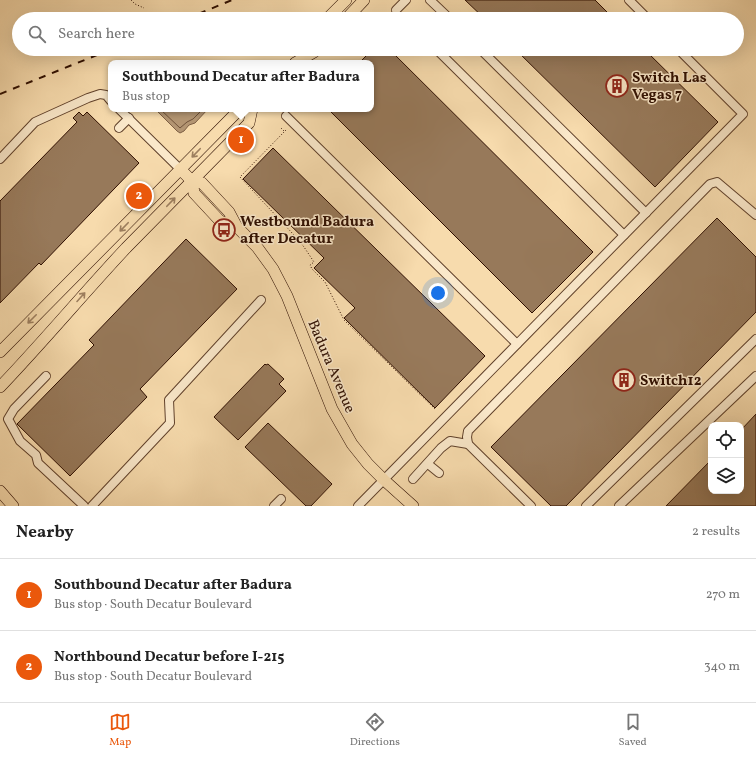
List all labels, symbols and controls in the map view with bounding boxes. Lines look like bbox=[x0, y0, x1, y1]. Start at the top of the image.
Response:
search box bbox=[12, 12, 744, 56]
icon: search bbox=[26, 23, 48, 45]
text: Search here bbox=[58, 24, 135, 45]
popup bbox=[108, 60, 374, 112]
text: Southbound Decatur after Badura bbox=[122, 67, 360, 88]
place label: Switch Las Vegas 7 bbox=[632, 68, 707, 106]
building icon: Switch Las Vegas 7 bbox=[604, 73, 630, 99]
text: Bus stop bbox=[122, 88, 170, 106]
pin: 1 bbox=[228, 125, 254, 155]
one-way arrow bbox=[191, 148, 200, 158]
pin: 2 bbox=[126, 181, 152, 211]
one-way arrow bbox=[166, 197, 176, 207]
place label: Westbound Badura after Decatur bbox=[240, 212, 374, 250]
bus stop icon: Westbound Badura after Decatur bbox=[211, 217, 237, 243]
one-way arrow bbox=[119, 222, 129, 232]
your location bbox=[428, 283, 448, 303]
one-way arrow bbox=[76, 292, 86, 302]
one-way arrow bbox=[27, 314, 37, 324]
street label: Badura Avenue bbox=[302, 317, 360, 417]
building icon: Switch12 bbox=[611, 367, 637, 393]
place label: Switch12 bbox=[640, 371, 702, 392]
map controls bbox=[708, 422, 744, 494]
button: locate bbox=[708, 422, 744, 458]
button: layers bbox=[708, 458, 744, 494]
text: Nearby bbox=[16, 521, 74, 544]
text: 2 results bbox=[692, 523, 740, 541]
text: Southbound Decatur after Badura bbox=[54, 575, 292, 596]
text: 1 bbox=[26, 586, 32, 604]
text: 270 m bbox=[706, 586, 740, 604]
text: Bus stop · South Decatur Boulevard bbox=[54, 596, 252, 614]
text: Northbound Decatur before I-215 bbox=[54, 647, 285, 668]
text: 2 bbox=[26, 658, 32, 676]
text: 340 m bbox=[704, 658, 740, 676]
text: Bus stop · South Decatur Boulevard bbox=[54, 668, 252, 686]
tab: Map bbox=[109, 711, 131, 750]
tab: Directions bbox=[350, 711, 400, 750]
tab: Saved bbox=[618, 711, 647, 750]

